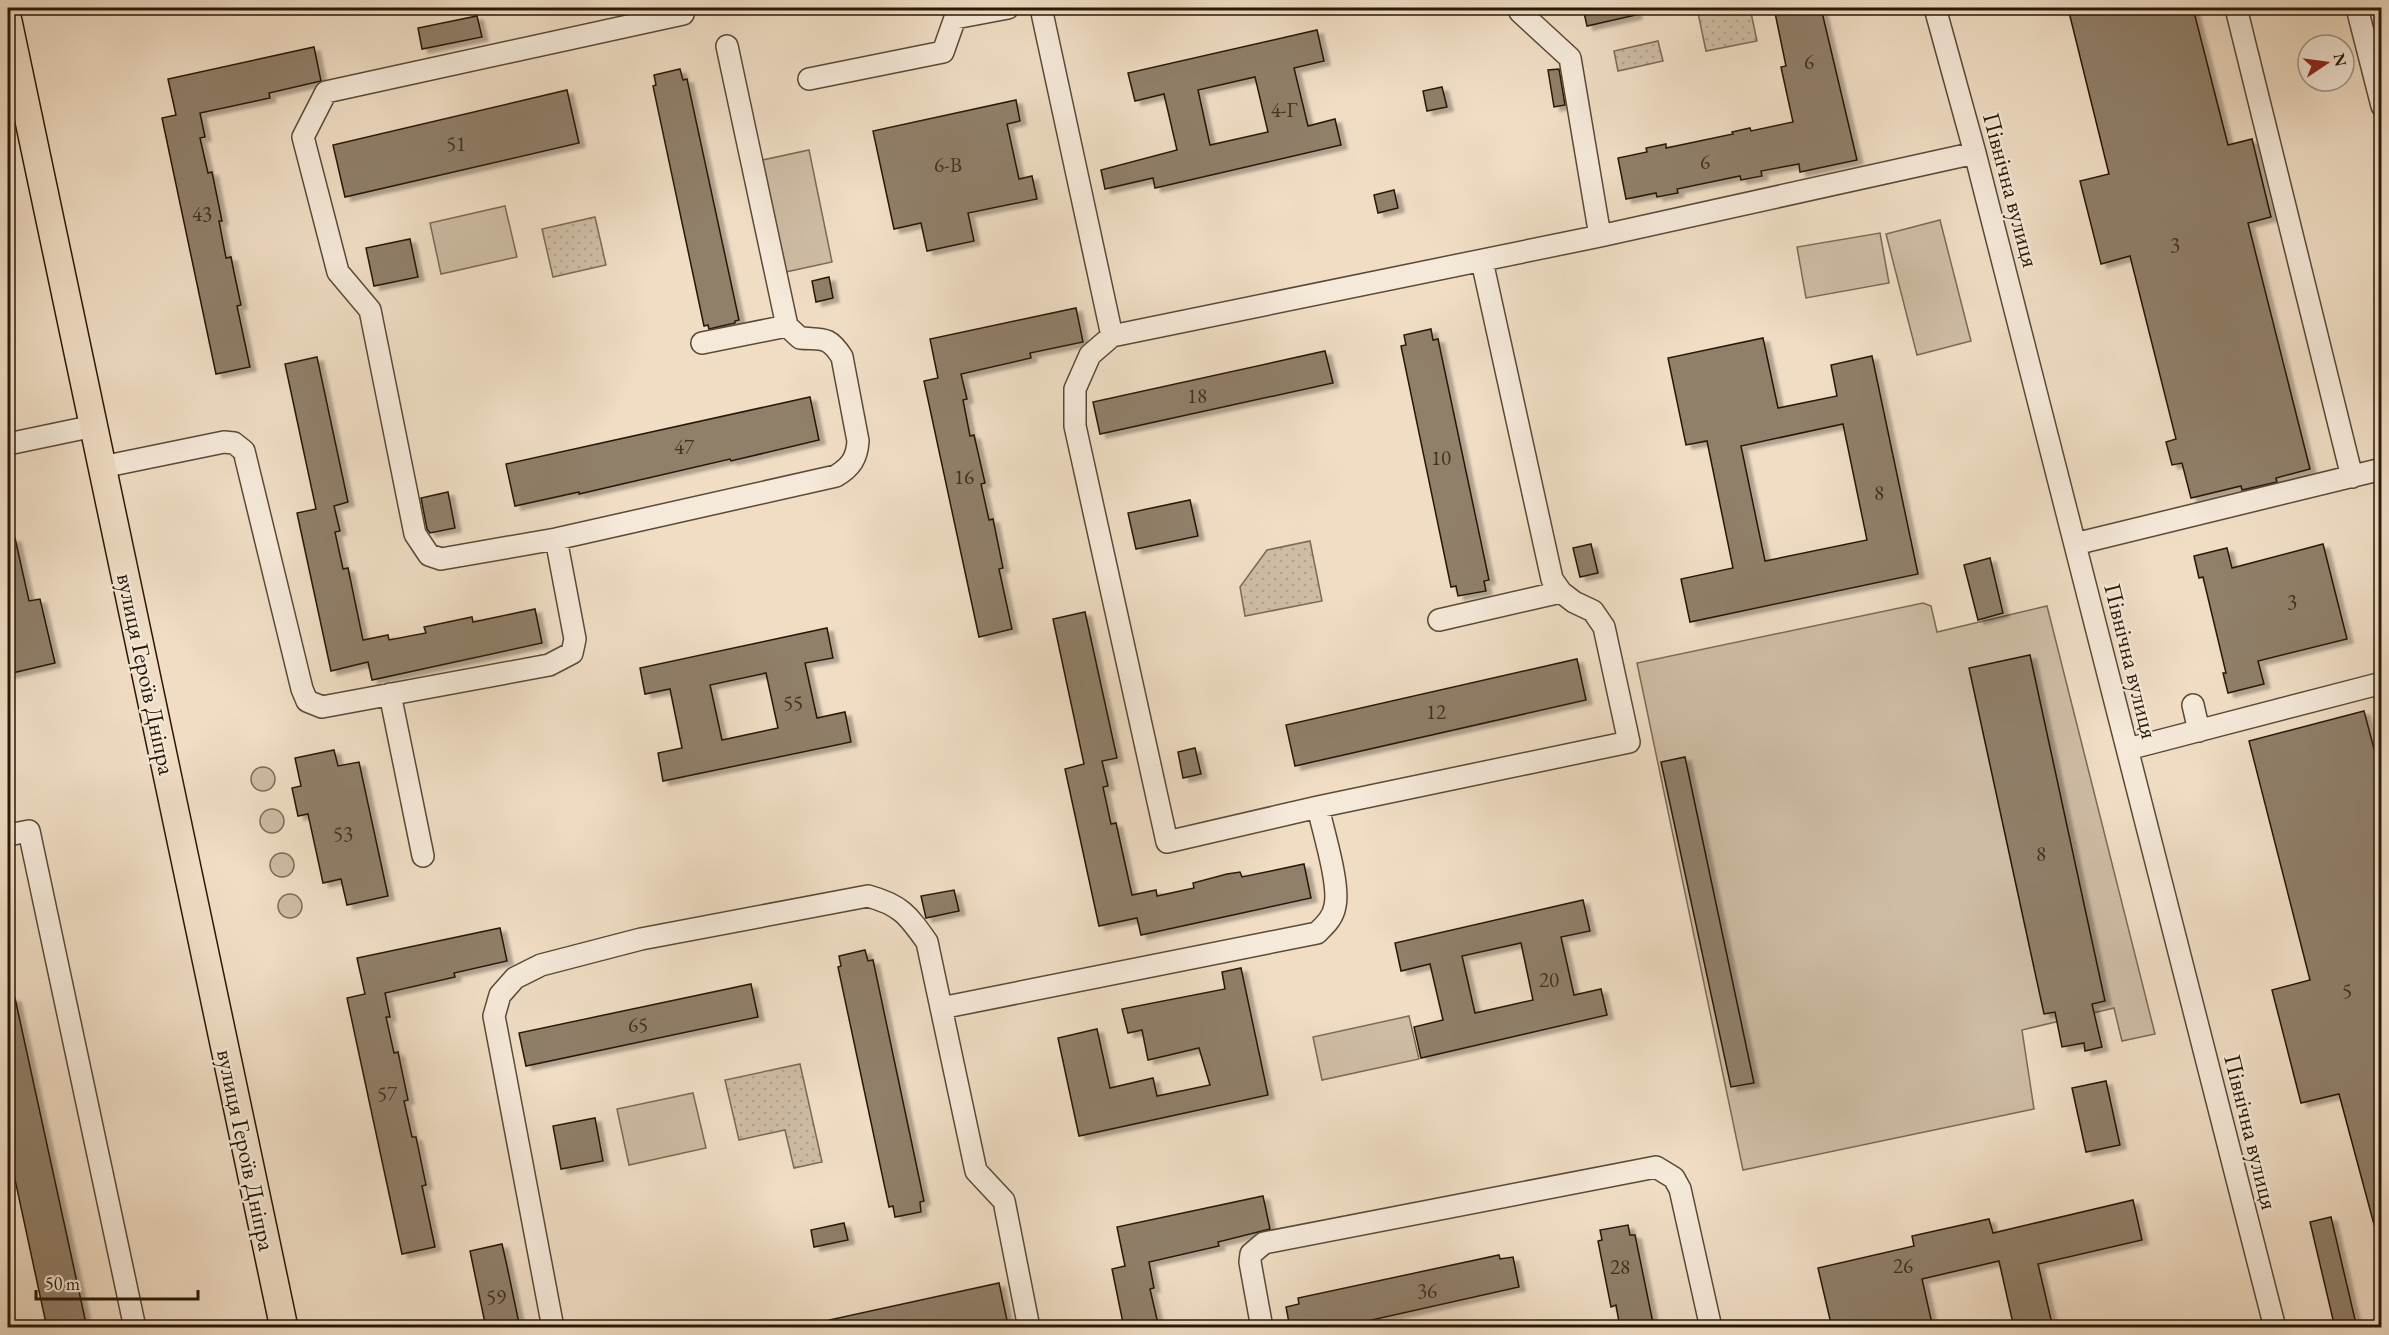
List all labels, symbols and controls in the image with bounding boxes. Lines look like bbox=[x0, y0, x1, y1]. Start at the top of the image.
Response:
north arrow bbox=[2296, 33, 2356, 93]
house number: 6 bbox=[1804, 48, 1814, 75]
text: N bbox=[2328, 51, 2352, 68]
house number: 4-Г bbox=[1271, 96, 1297, 123]
street label: Північна вулиця bbox=[1976, 109, 2047, 271]
house number: 51 bbox=[446, 130, 466, 157]
house number: 6 bbox=[1700, 148, 1710, 175]
house number: 6-В bbox=[934, 151, 962, 178]
house number: 43 bbox=[192, 200, 212, 227]
house number: 3 bbox=[2170, 231, 2180, 258]
house number: 18 bbox=[1187, 382, 1207, 409]
house number: 47 bbox=[674, 433, 695, 460]
house number: 10 bbox=[1431, 444, 1451, 471]
house number: 16 bbox=[954, 463, 974, 490]
house number: 8 bbox=[1874, 479, 1884, 506]
street label: вулиця Героїв Дніпра bbox=[110, 570, 183, 778]
street label: Північна вулиця bbox=[2097, 580, 2166, 742]
house number: 3 bbox=[2287, 588, 2297, 615]
house number: 55 bbox=[783, 689, 803, 716]
house number: 12 bbox=[1426, 698, 1446, 725]
house number: 53 bbox=[333, 820, 353, 847]
house number: 8 bbox=[2036, 840, 2046, 867]
house number: 20 bbox=[1539, 966, 1559, 993]
house number: 5 bbox=[2342, 977, 2352, 1004]
house number: 65 bbox=[628, 1011, 648, 1038]
street label: вулиця Героїв Дніпра bbox=[210, 1046, 283, 1254]
street label: Північна вулиця bbox=[2217, 1051, 2286, 1213]
house number: 57 bbox=[377, 1080, 398, 1107]
house number: 26 bbox=[1893, 1252, 1913, 1279]
house number: 28 bbox=[1610, 1253, 1630, 1280]
scale bar bbox=[36, 1263, 198, 1301]
text: 50 m bbox=[45, 1272, 80, 1295]
house number: 36 bbox=[1417, 1277, 1437, 1304]
house number: 59 bbox=[486, 1283, 506, 1310]

